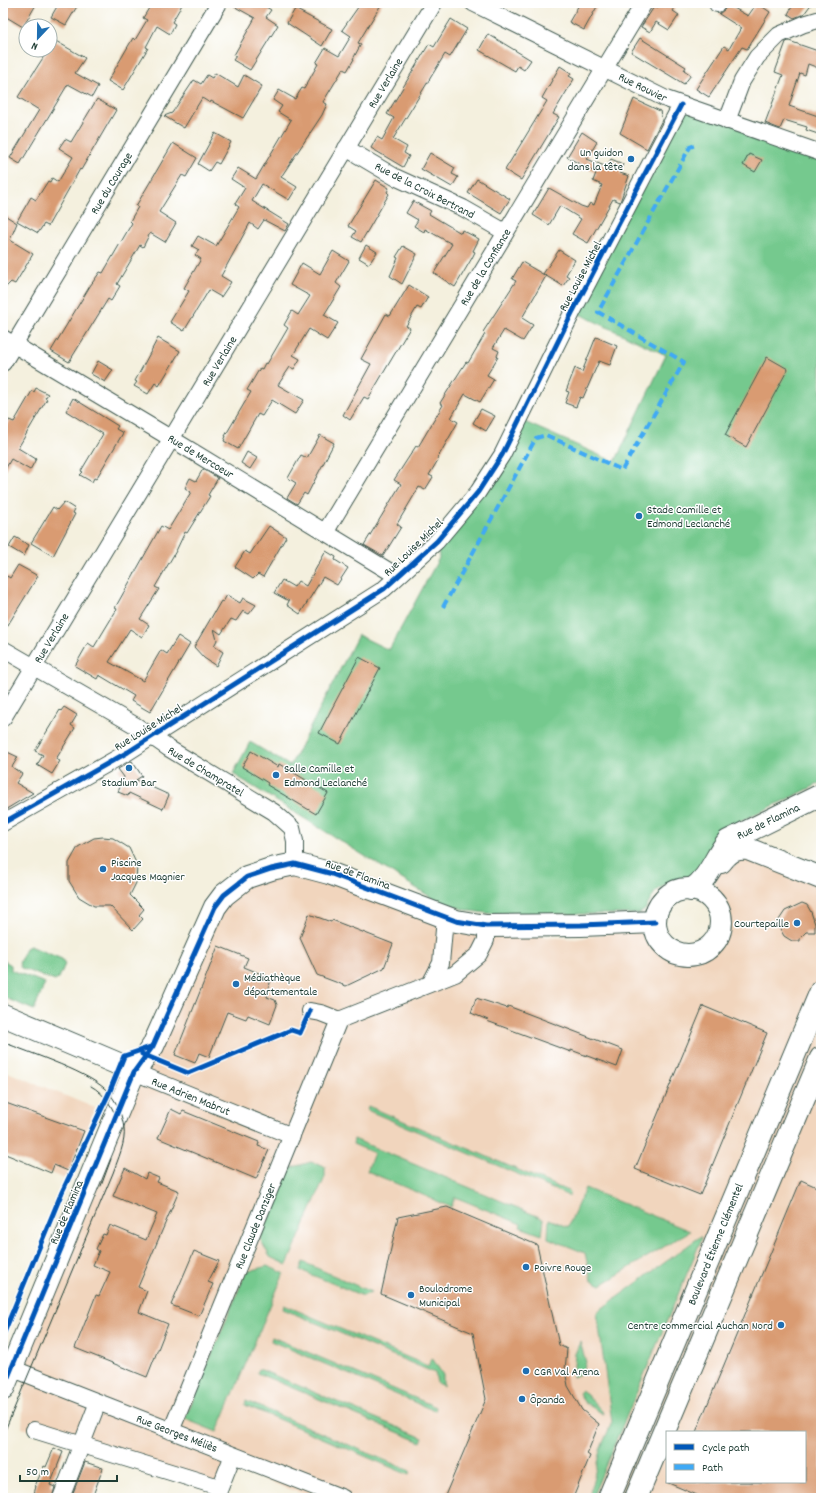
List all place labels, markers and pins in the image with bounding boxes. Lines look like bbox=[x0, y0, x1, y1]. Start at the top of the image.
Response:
place label: Un guidon dans la tête bbox=[568, 145, 623, 176]
marker: Un guidon dans la tête bbox=[626, 154, 636, 164]
place label: Stade Camille et Edmond Leclanché bbox=[647, 502, 730, 533]
marker: Stade Camille et Edmond Leclanché bbox=[634, 511, 644, 521]
place label: Salle Camille et Edmond Leclanché bbox=[284, 761, 367, 792]
marker: Stadium Bar bbox=[124, 763, 134, 773]
marker: Salle Camille et Edmond Leclanché bbox=[271, 770, 281, 780]
place label: Stadium Bar bbox=[101, 775, 157, 792]
place label: Piscine Jacques Magnier bbox=[111, 855, 185, 886]
marker: Piscine Jacques Magnier bbox=[98, 864, 108, 874]
place label: Courtepaille bbox=[734, 916, 789, 933]
marker: Courtepaille bbox=[792, 918, 802, 928]
place label: Médiathèque départementale bbox=[244, 970, 317, 1001]
marker: Médiathèque départementale bbox=[231, 979, 241, 989]
place label: Poivre Rouge bbox=[534, 1260, 591, 1277]
marker: Poivre Rouge bbox=[521, 1262, 531, 1272]
place label: Boulodrome Municipal bbox=[419, 1281, 472, 1312]
marker: Boulodrome Municipal bbox=[406, 1290, 416, 1300]
place label: Centre commercial Auchan Nord bbox=[627, 1318, 773, 1335]
marker: Centre commercial Auchan Nord bbox=[776, 1320, 786, 1330]
place label: CGR Val Arena bbox=[534, 1364, 599, 1381]
marker: CGR Val Arena bbox=[521, 1366, 531, 1376]
place label: Ôpanda bbox=[530, 1392, 565, 1409]
marker: Ôpanda bbox=[517, 1394, 527, 1404]

